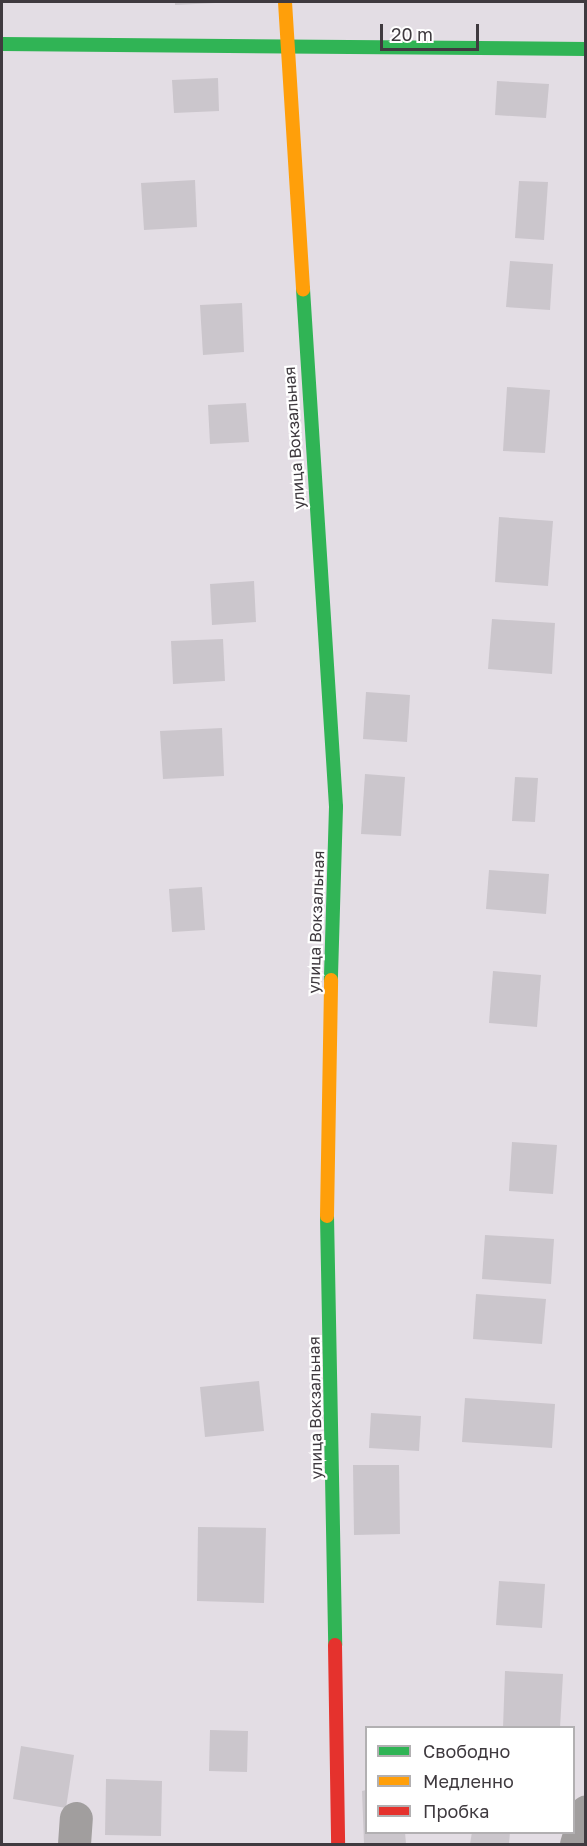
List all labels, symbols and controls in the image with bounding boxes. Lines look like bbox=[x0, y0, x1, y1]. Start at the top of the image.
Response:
scale bar bbox=[383, 12, 482, 50]
text: 20 m bbox=[391, 23, 433, 45]
street label: улица Вокзальная bbox=[279, 366, 309, 510]
street label: улица Вокзальная bbox=[304, 850, 328, 994]
street label: улица Вокзальная bbox=[304, 1336, 326, 1480]
legend bbox=[365, 1726, 575, 1834]
text: Свободно bbox=[423, 1740, 510, 1762]
text: Медленно bbox=[423, 1770, 514, 1792]
text: Пробка bbox=[423, 1800, 489, 1822]

